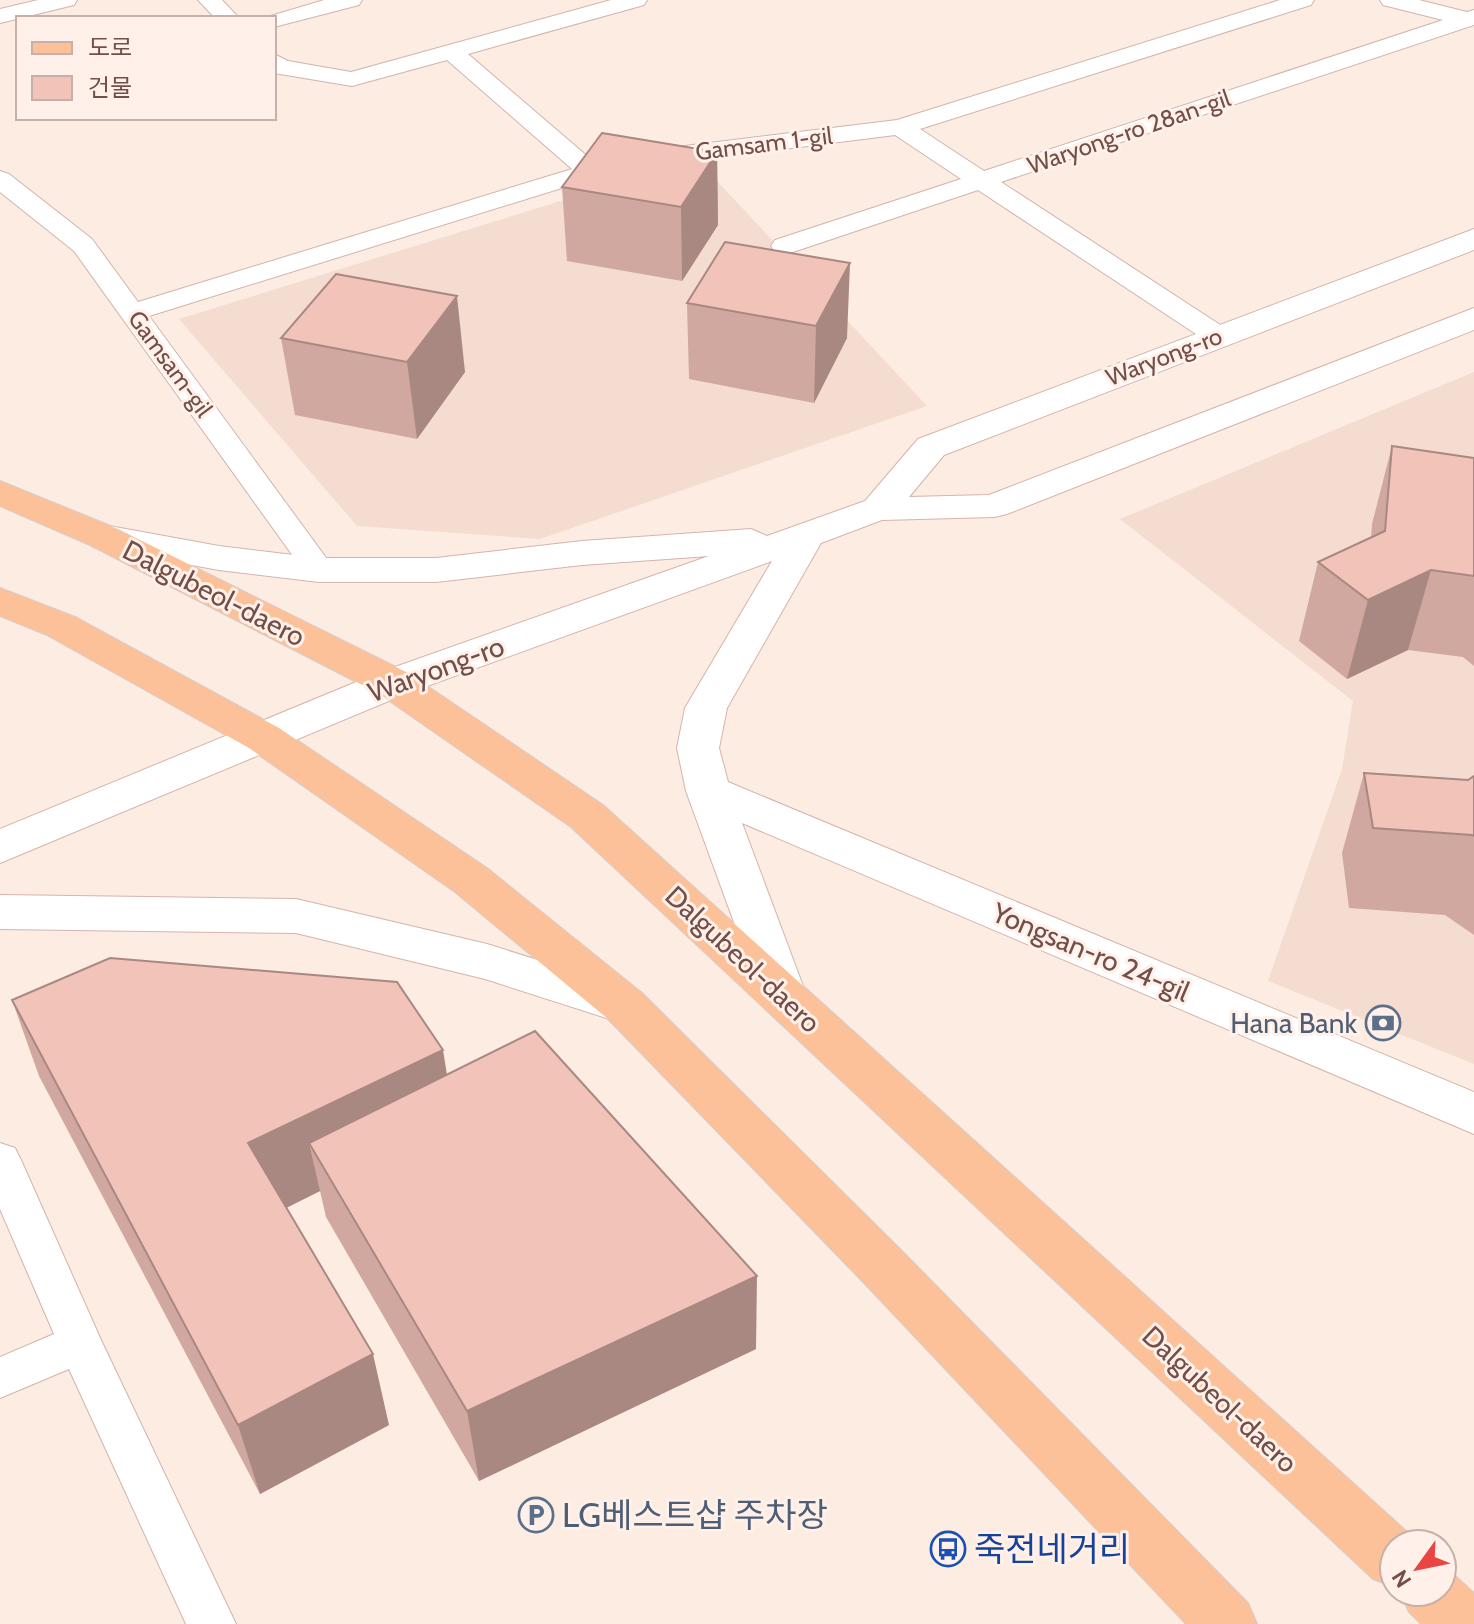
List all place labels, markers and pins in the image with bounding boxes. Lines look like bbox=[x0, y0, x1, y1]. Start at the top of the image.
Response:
bank icon: Hana Bank bbox=[1364, 1004, 1402, 1042]
place label: Hana Bank bbox=[1230, 1006, 1357, 1040]
place label: LG베스트샵 주차장 bbox=[562, 1494, 828, 1536]
parking icon: LG베스트샵 주차장 bbox=[517, 1496, 555, 1534]
place label: 죽전네거리 bbox=[974, 1528, 1130, 1570]
bus stop icon: 죽전네거리 bbox=[929, 1530, 967, 1568]

